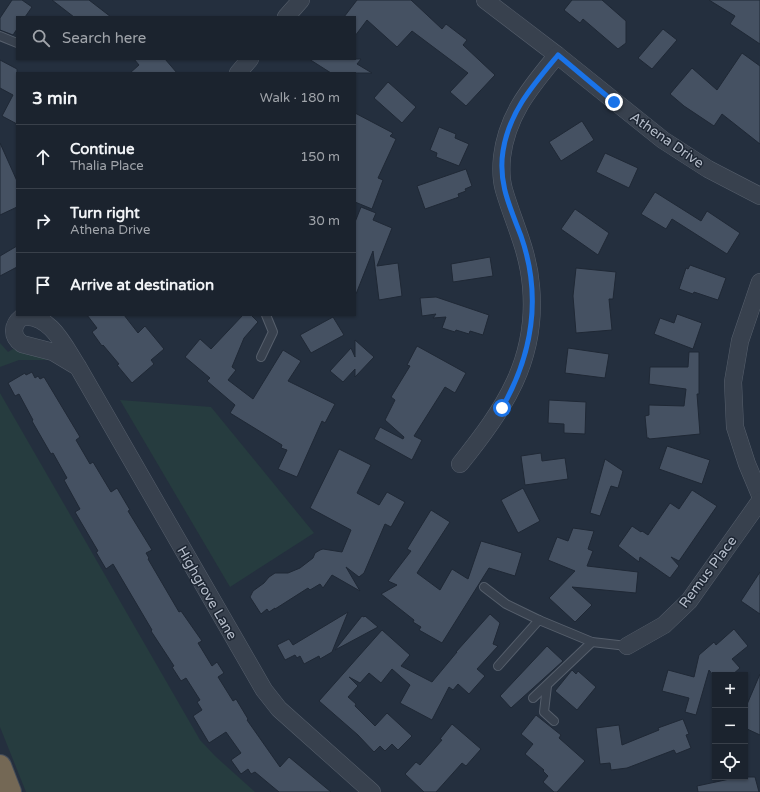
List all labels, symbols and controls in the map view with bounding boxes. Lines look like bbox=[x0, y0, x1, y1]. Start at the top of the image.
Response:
search box bbox=[16, 16, 356, 60]
icon: search bbox=[30, 27, 52, 49]
text: Search here bbox=[62, 29, 146, 47]
text: 3 min bbox=[32, 88, 77, 109]
text: Walk · 180 m bbox=[260, 90, 340, 106]
route end bbox=[605, 93, 623, 111]
street label: Athena Drive bbox=[627, 108, 707, 172]
text: Continue bbox=[70, 140, 134, 158]
icon: ahead bbox=[32, 146, 54, 168]
text: 150 m bbox=[300, 149, 340, 165]
text: Thalia Place bbox=[70, 158, 144, 174]
text: Turn right bbox=[70, 204, 140, 222]
icon: right bbox=[32, 210, 54, 232]
text: 30 m bbox=[308, 213, 340, 229]
text: Athena Drive bbox=[70, 222, 150, 238]
icon: arrive bbox=[32, 274, 54, 296]
text: Arrive at destination bbox=[70, 276, 214, 294]
route start bbox=[493, 399, 511, 417]
street label: Remus Place bbox=[675, 533, 741, 611]
street label: Highgrove Lane bbox=[173, 543, 241, 643]
map controls bbox=[712, 672, 748, 780]
button: + bbox=[712, 672, 748, 708]
button: − bbox=[712, 708, 748, 744]
button: locate bbox=[712, 744, 748, 780]

